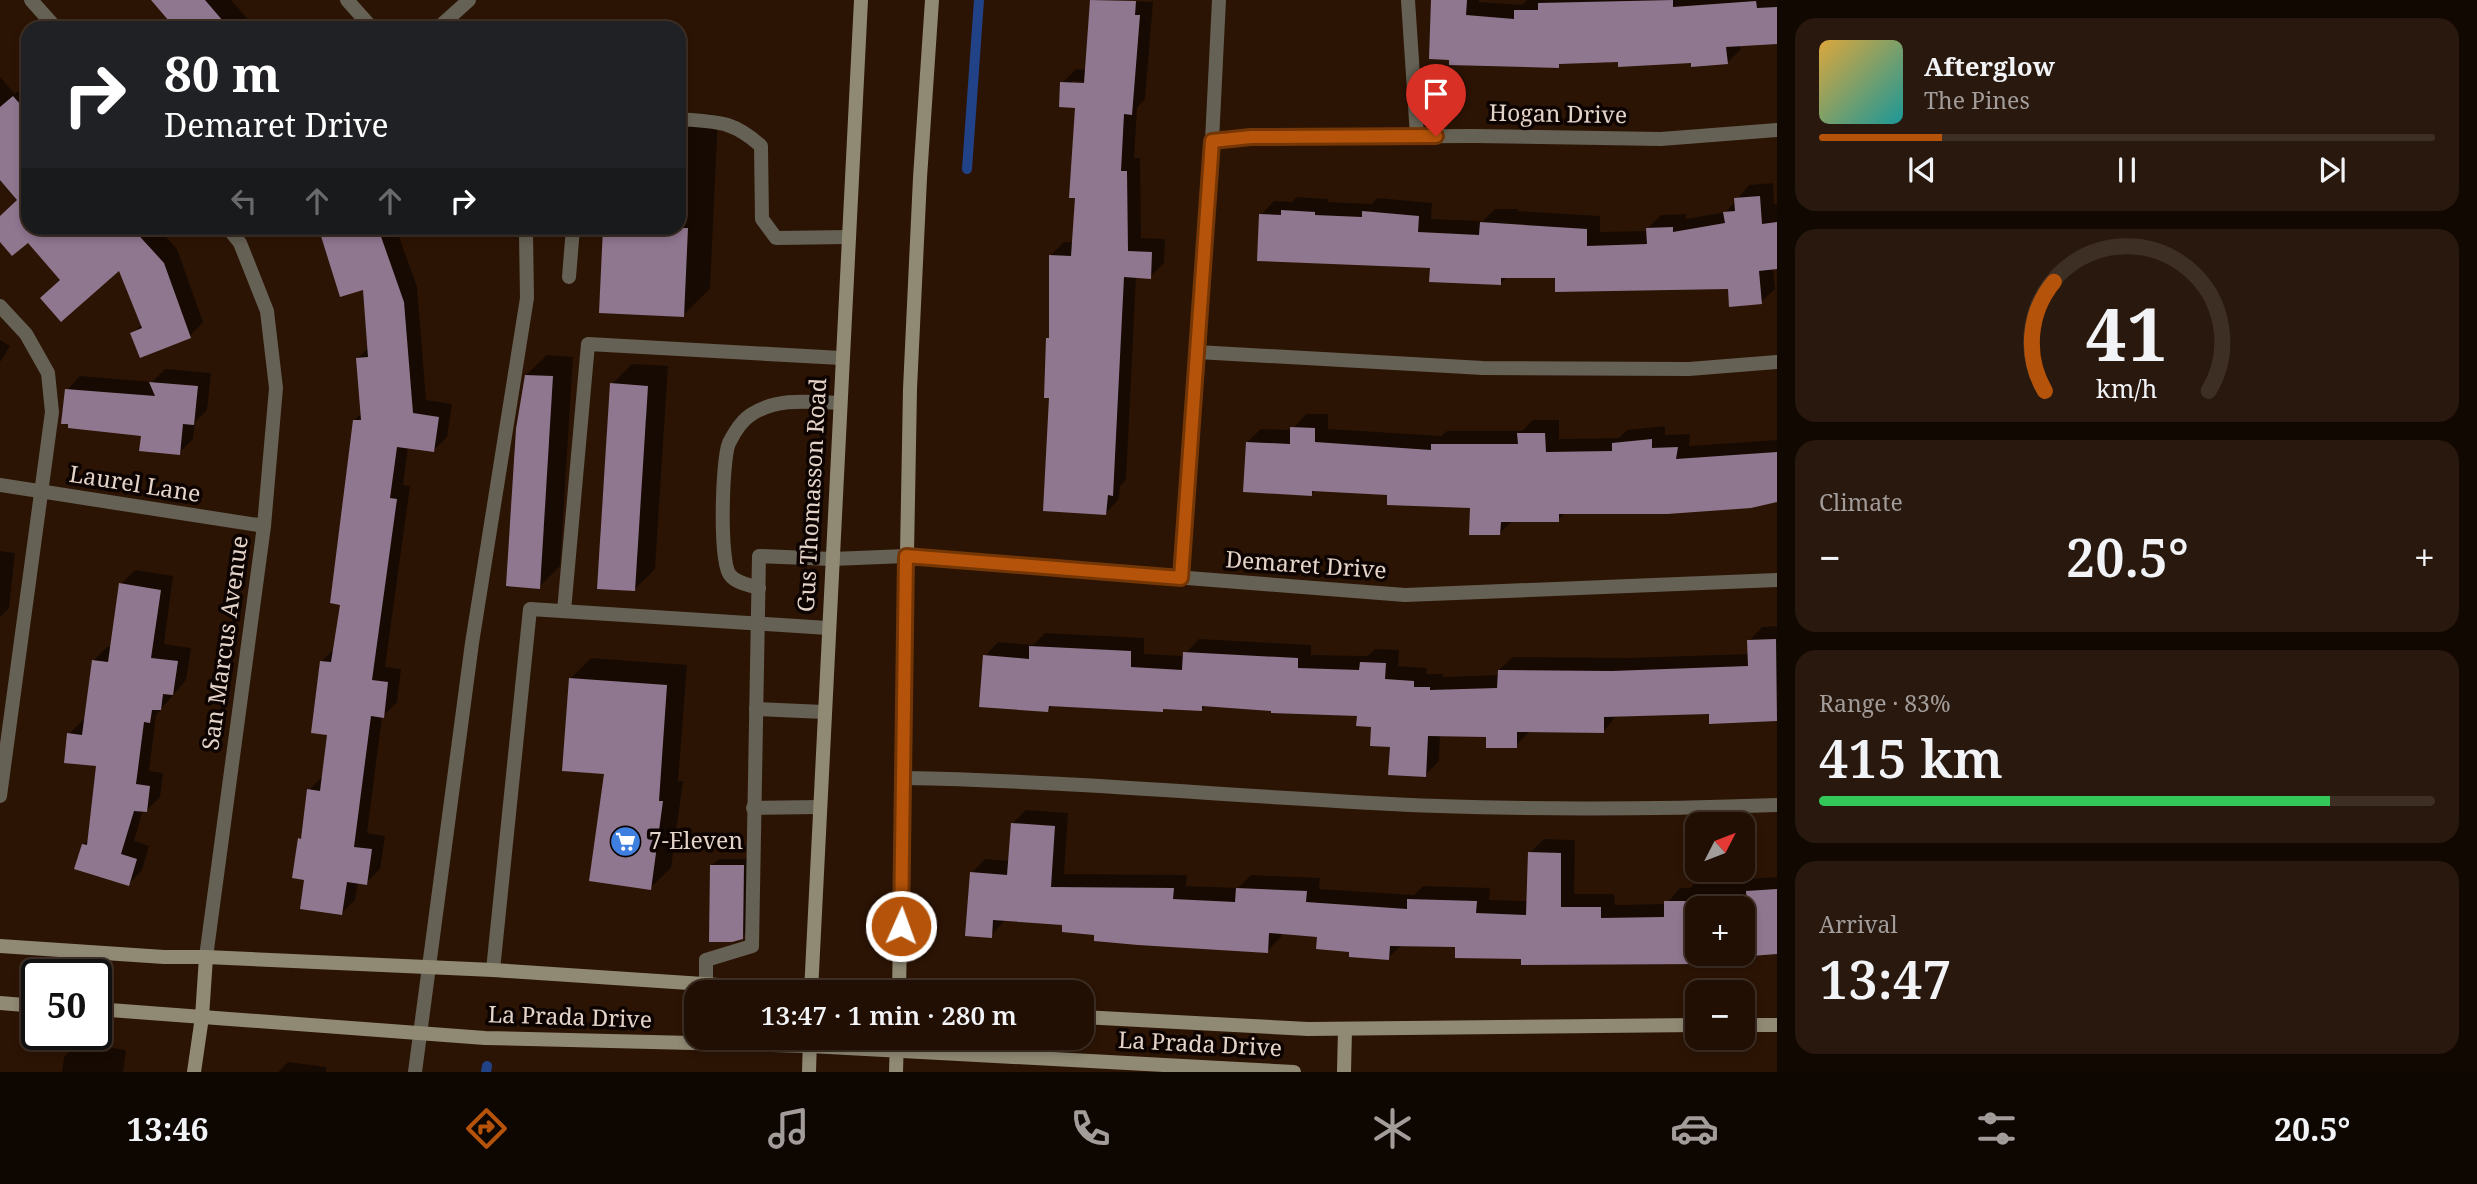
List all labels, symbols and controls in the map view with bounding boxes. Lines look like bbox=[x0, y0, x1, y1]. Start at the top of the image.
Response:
text: 80 m bbox=[164, 40, 280, 106]
text: Afterglow bbox=[1924, 48, 2055, 84]
icon: right bbox=[49, 49, 140, 140]
pin bbox=[1406, 64, 1466, 136]
icon: arrive bbox=[1417, 75, 1455, 113]
text: The Pines bbox=[1924, 84, 2030, 116]
street label: Hogan Drive bbox=[1489, 96, 1627, 130]
text: Demaret Drive bbox=[164, 103, 389, 146]
icon: previous bbox=[1903, 151, 1941, 189]
icon: pause bbox=[2108, 151, 2146, 189]
icon: next bbox=[2313, 151, 2351, 189]
icon: left bbox=[225, 182, 263, 220]
icon: ahead bbox=[298, 182, 336, 220]
icon: ahead bbox=[371, 182, 409, 220]
icon: right bbox=[444, 182, 482, 220]
text: 41 bbox=[2086, 284, 2168, 383]
text: km/h bbox=[2096, 371, 2158, 405]
street label: Gus Thomasson Road bbox=[789, 377, 833, 613]
street label: Laurel Lane bbox=[67, 457, 203, 509]
text: Climate bbox=[1819, 486, 1903, 518]
text: 20.5° bbox=[2066, 521, 2189, 592]
text: − bbox=[1819, 531, 1841, 583]
text: + bbox=[2414, 531, 2435, 583]
street label: San Marcus Avenue bbox=[193, 534, 255, 752]
street label: Demaret Drive bbox=[1224, 542, 1388, 586]
text: Range · 83% bbox=[1819, 687, 1951, 719]
text: 415 km bbox=[1819, 722, 2003, 793]
north arrow bbox=[1685, 812, 1755, 882]
map controls bbox=[1685, 812, 1755, 1050]
supermarket icon: 7-Eleven bbox=[609, 824, 643, 858]
place label: 7-Eleven bbox=[649, 824, 743, 856]
position arrow bbox=[864, 889, 938, 963]
button: + bbox=[1685, 896, 1755, 966]
text: Arrival bbox=[1819, 908, 1898, 940]
text: 13:47 bbox=[1819, 943, 1952, 1014]
speed limit sign: 50 bbox=[21, 959, 112, 1050]
button: − bbox=[1685, 980, 1755, 1050]
street label: La Prada Drive bbox=[487, 997, 653, 1035]
text: 13:47 · 1 min · 280 m bbox=[761, 997, 1017, 1033]
street label: La Prada Drive bbox=[1117, 1023, 1283, 1063]
icon: directions bbox=[462, 1104, 511, 1153]
icon: music bbox=[764, 1104, 813, 1153]
icon: phone bbox=[1066, 1104, 1115, 1153]
icon: climate bbox=[1368, 1104, 1417, 1153]
icon: car bbox=[1670, 1104, 1719, 1153]
icon: filters bbox=[1972, 1104, 2021, 1153]
text: 13:46 bbox=[127, 1107, 209, 1150]
text: 20.5° bbox=[2274, 1107, 2350, 1150]

